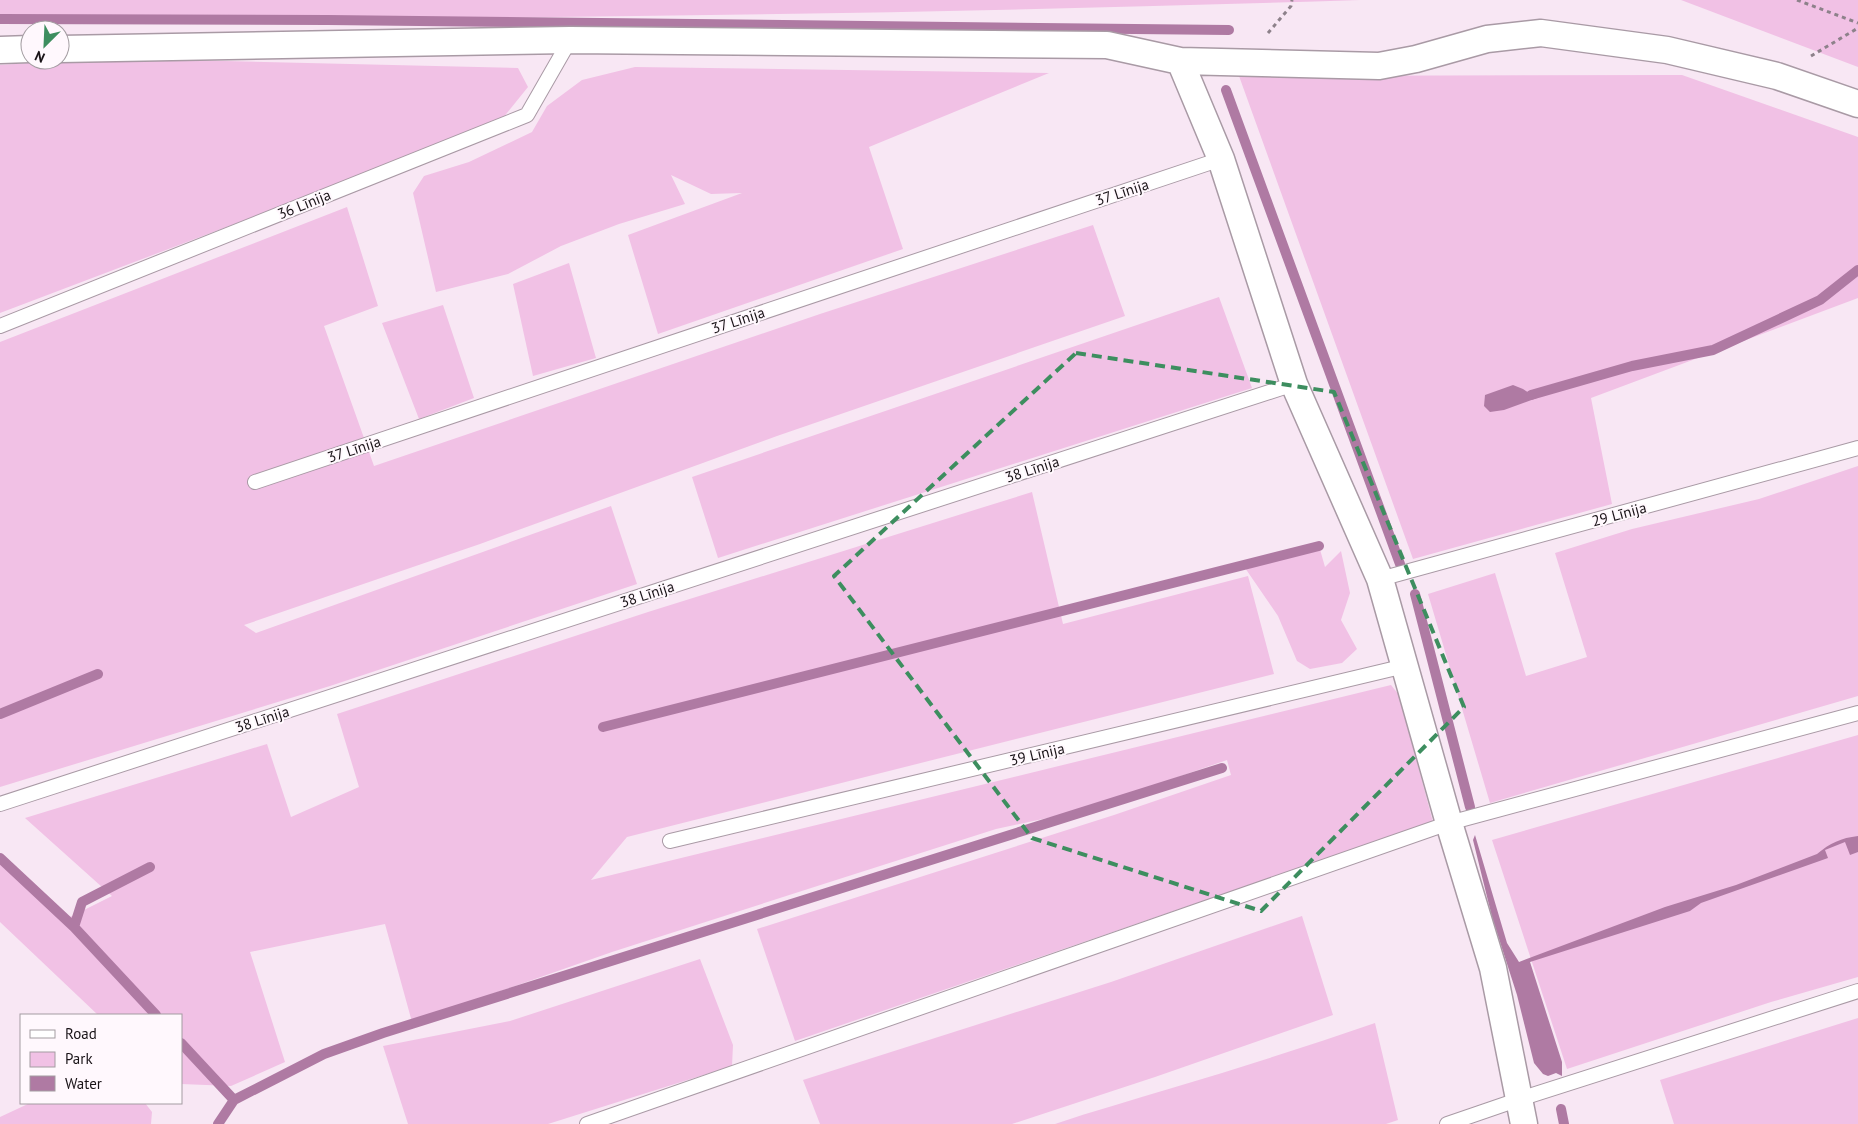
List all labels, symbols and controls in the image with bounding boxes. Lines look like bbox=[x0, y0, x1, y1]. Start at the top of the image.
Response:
north arrow bbox=[20, 20, 70, 70]
text: N bbox=[32, 47, 48, 67]
street label: 37 Līnija bbox=[1093, 174, 1151, 210]
street label: 36 Līnija bbox=[275, 185, 333, 223]
street label: 37 Līnija bbox=[709, 302, 767, 338]
street label: 37 Līnija bbox=[325, 431, 383, 467]
street label: 38 Līnija bbox=[1003, 451, 1061, 487]
street label: 29 Līnija bbox=[1590, 498, 1648, 530]
street label: 38 Līnija bbox=[618, 576, 676, 612]
street label: 38 Līnija bbox=[233, 701, 291, 737]
street label: 39 Līnija bbox=[1008, 738, 1066, 770]
legend bbox=[20, 1014, 182, 1104]
text: Road bbox=[65, 1024, 97, 1043]
text: Park bbox=[65, 1049, 93, 1068]
text: Water bbox=[65, 1074, 102, 1093]

